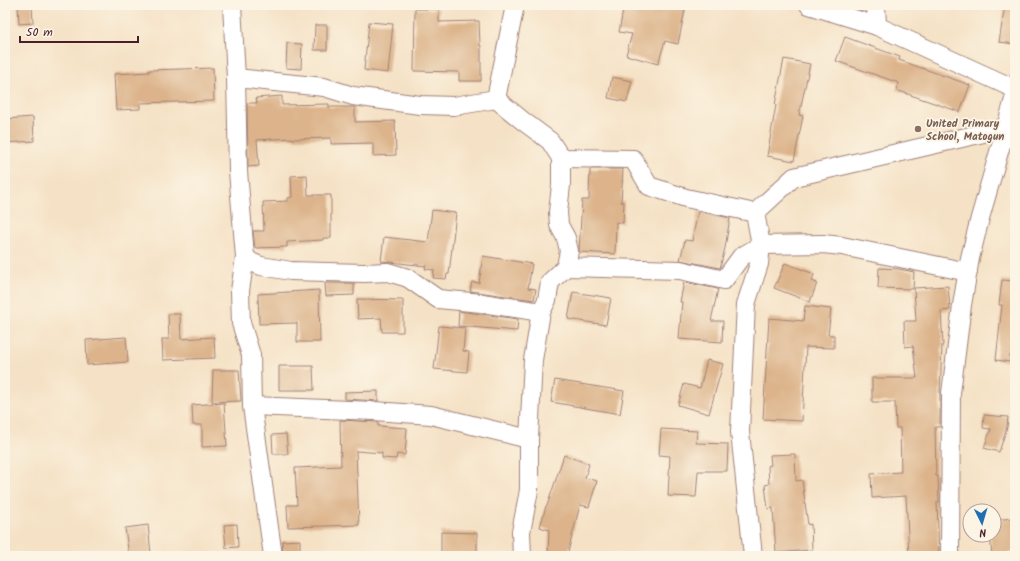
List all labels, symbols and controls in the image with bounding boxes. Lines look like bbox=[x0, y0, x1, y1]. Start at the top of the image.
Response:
scale bar bbox=[20, 18, 138, 44]
text: 50 m bbox=[26, 23, 53, 42]
place label: United Primary School, Matogun bbox=[926, 115, 1004, 146]
marker: United Primary School, Matogun bbox=[913, 124, 923, 134]
north arrow bbox=[962, 503, 1002, 543]
text: N bbox=[978, 523, 987, 541]

